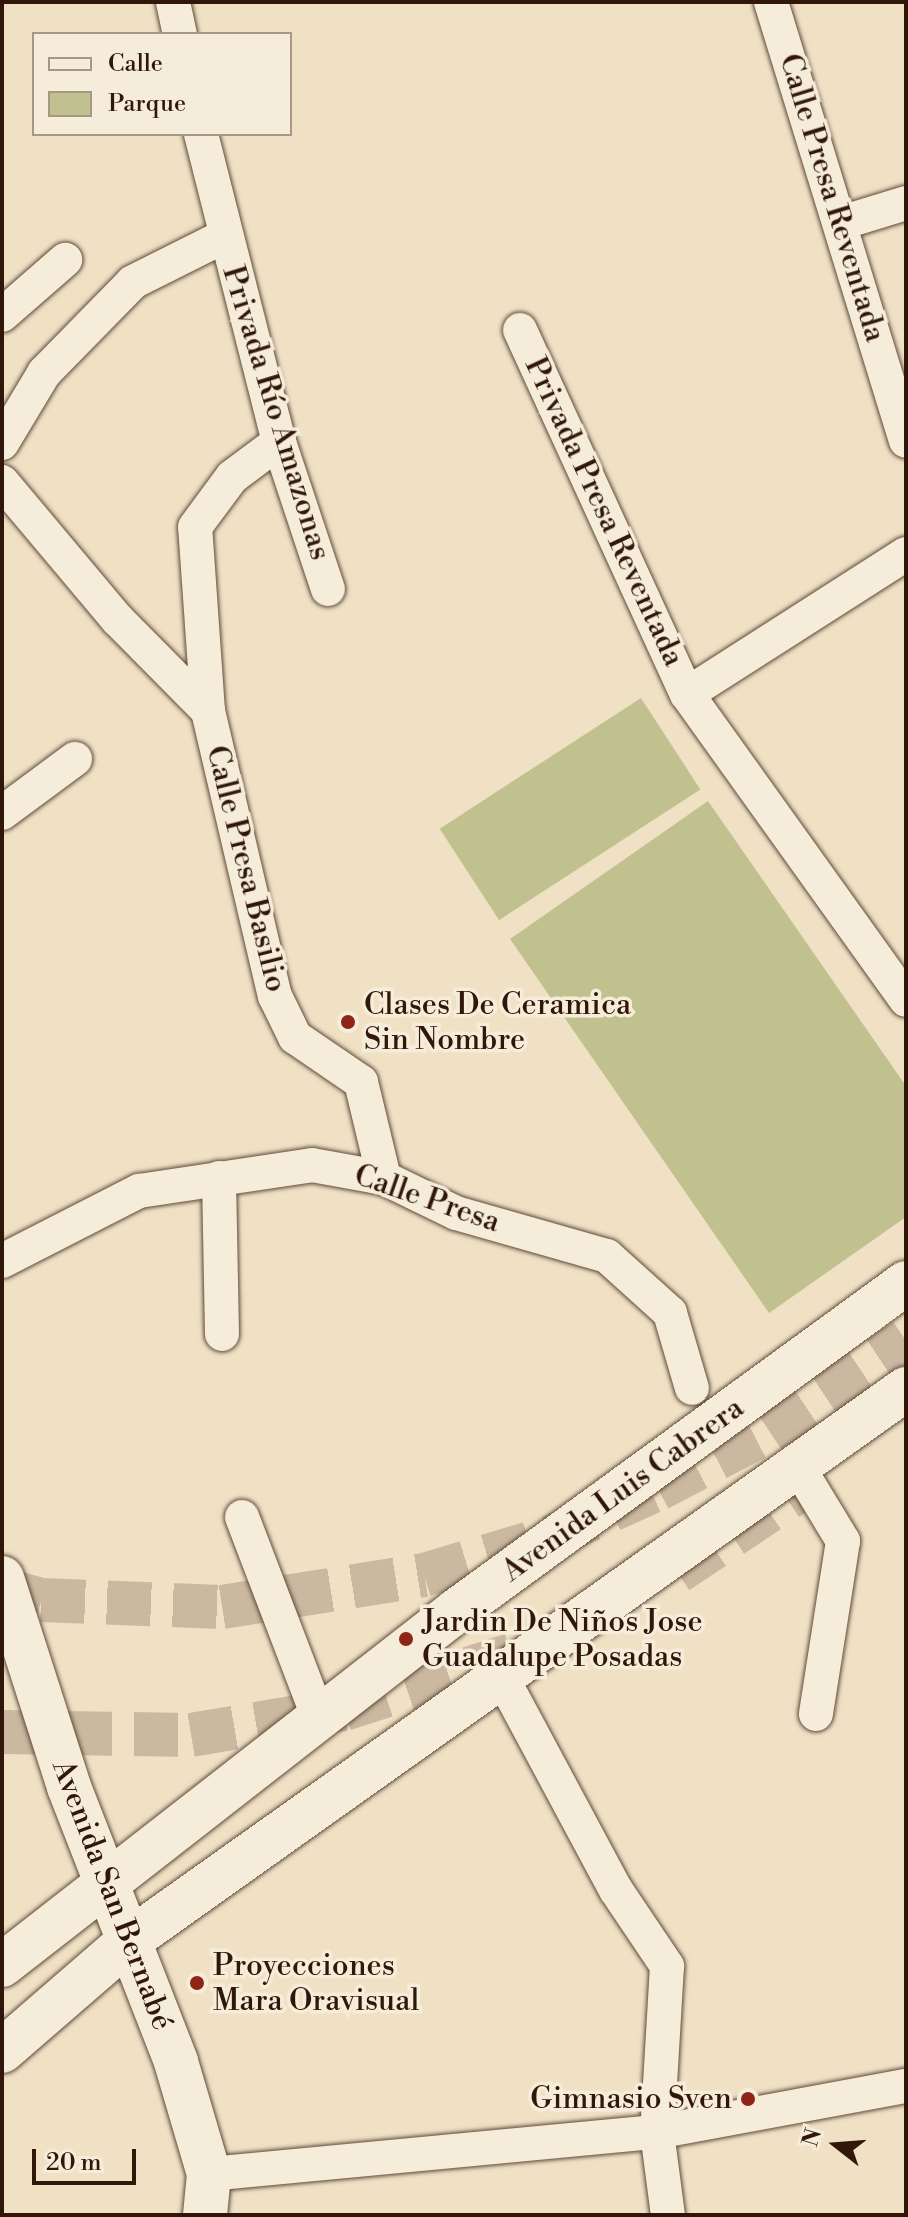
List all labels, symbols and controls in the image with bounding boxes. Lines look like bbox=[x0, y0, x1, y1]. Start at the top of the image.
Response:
legend bbox=[32, 32, 292, 136]
text: Calle bbox=[108, 49, 163, 79]
street label: Calle Presa Reventada bbox=[771, 50, 893, 346]
text: Parque bbox=[108, 89, 186, 119]
street label: Privada Río Amazonas bbox=[214, 262, 338, 564]
street label: Privada Presa Reventada bbox=[517, 352, 691, 672]
street label: Calle Presa Basilio bbox=[198, 742, 294, 996]
place label: Clases De Ceramica Sin Nombre bbox=[364, 987, 631, 1058]
marker: Clases De Ceramica Sin Nombre bbox=[339, 1013, 357, 1031]
street label: Calle Presa bbox=[349, 1157, 505, 1241]
street label: Avenida Luis Cabrera bbox=[495, 1390, 751, 1590]
place label: Jardin De Niños Jose Guadalupe Posadas bbox=[422, 1604, 703, 1674]
marker: Jardin De Niños Jose Guadalupe Posadas bbox=[397, 1630, 415, 1648]
street label: Avenida San Bernabé bbox=[44, 1755, 180, 2035]
place label: Proyecciones Mara Oravisual bbox=[213, 1948, 419, 2018]
marker: Proyecciones Mara Oravisual bbox=[188, 1974, 206, 1992]
place label: Gimnasio Sven bbox=[530, 2081, 732, 2117]
marker: Gimnasio Sven bbox=[739, 2090, 757, 2108]
north arrow bbox=[796, 2105, 876, 2185]
text: N bbox=[797, 2126, 828, 2150]
scale bar bbox=[36, 2133, 140, 2183]
text: 20 m bbox=[46, 2148, 102, 2178]

